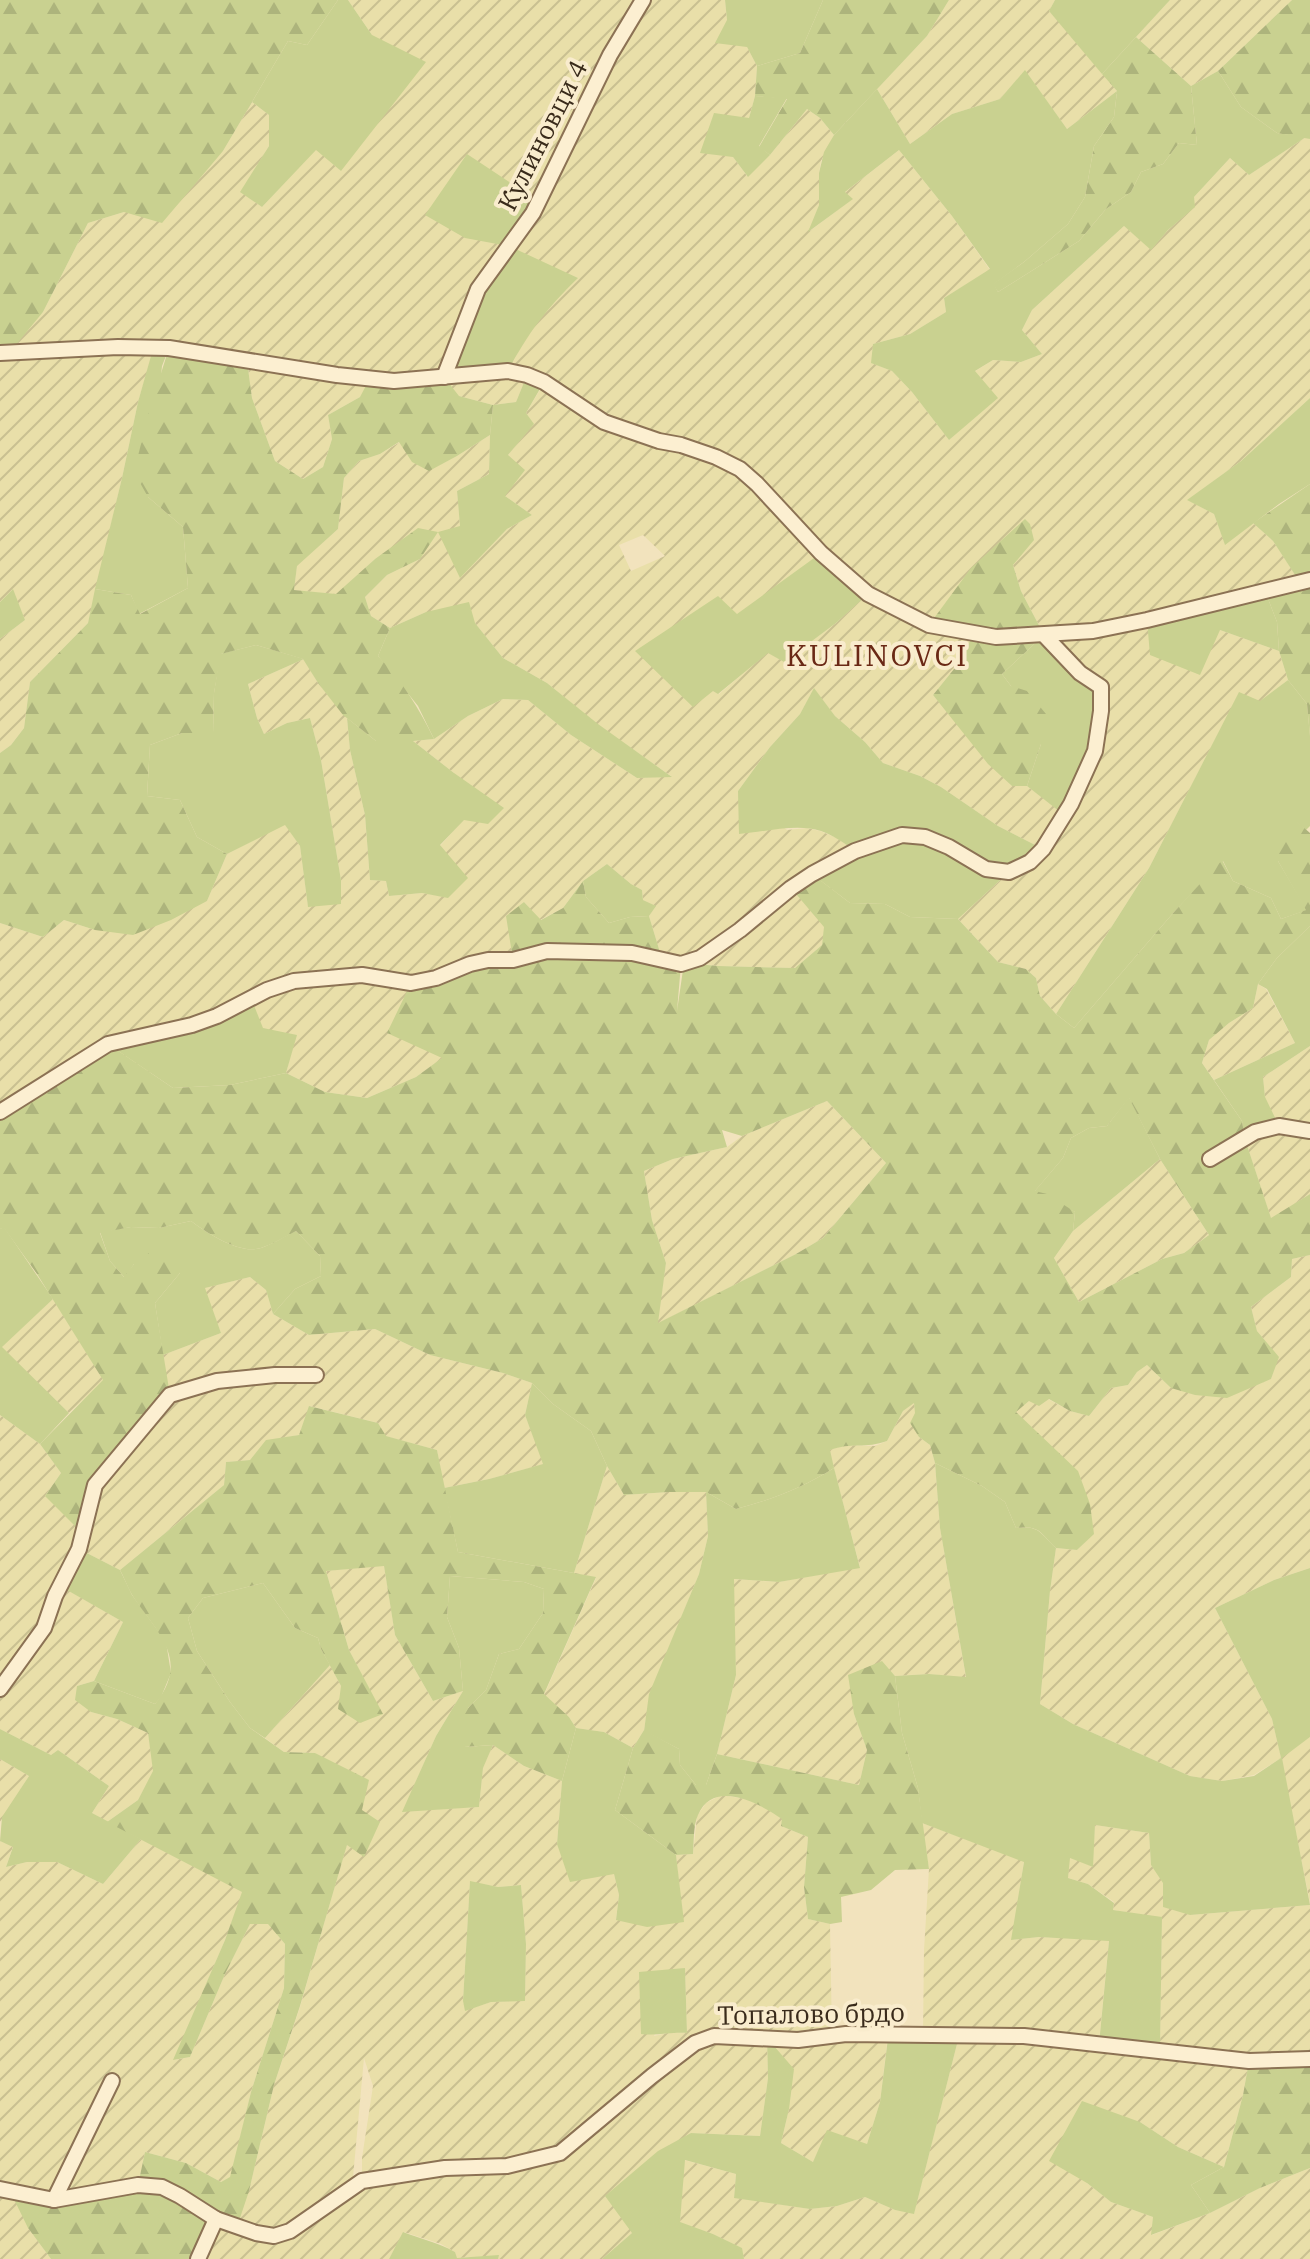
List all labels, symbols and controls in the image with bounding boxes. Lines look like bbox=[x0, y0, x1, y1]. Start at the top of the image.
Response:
street label: Кулиновци 4 bbox=[489, 54, 595, 216]
district label: KULINOVCI bbox=[786, 635, 968, 674]
street label: Топалово брдо bbox=[717, 1994, 905, 2032]

